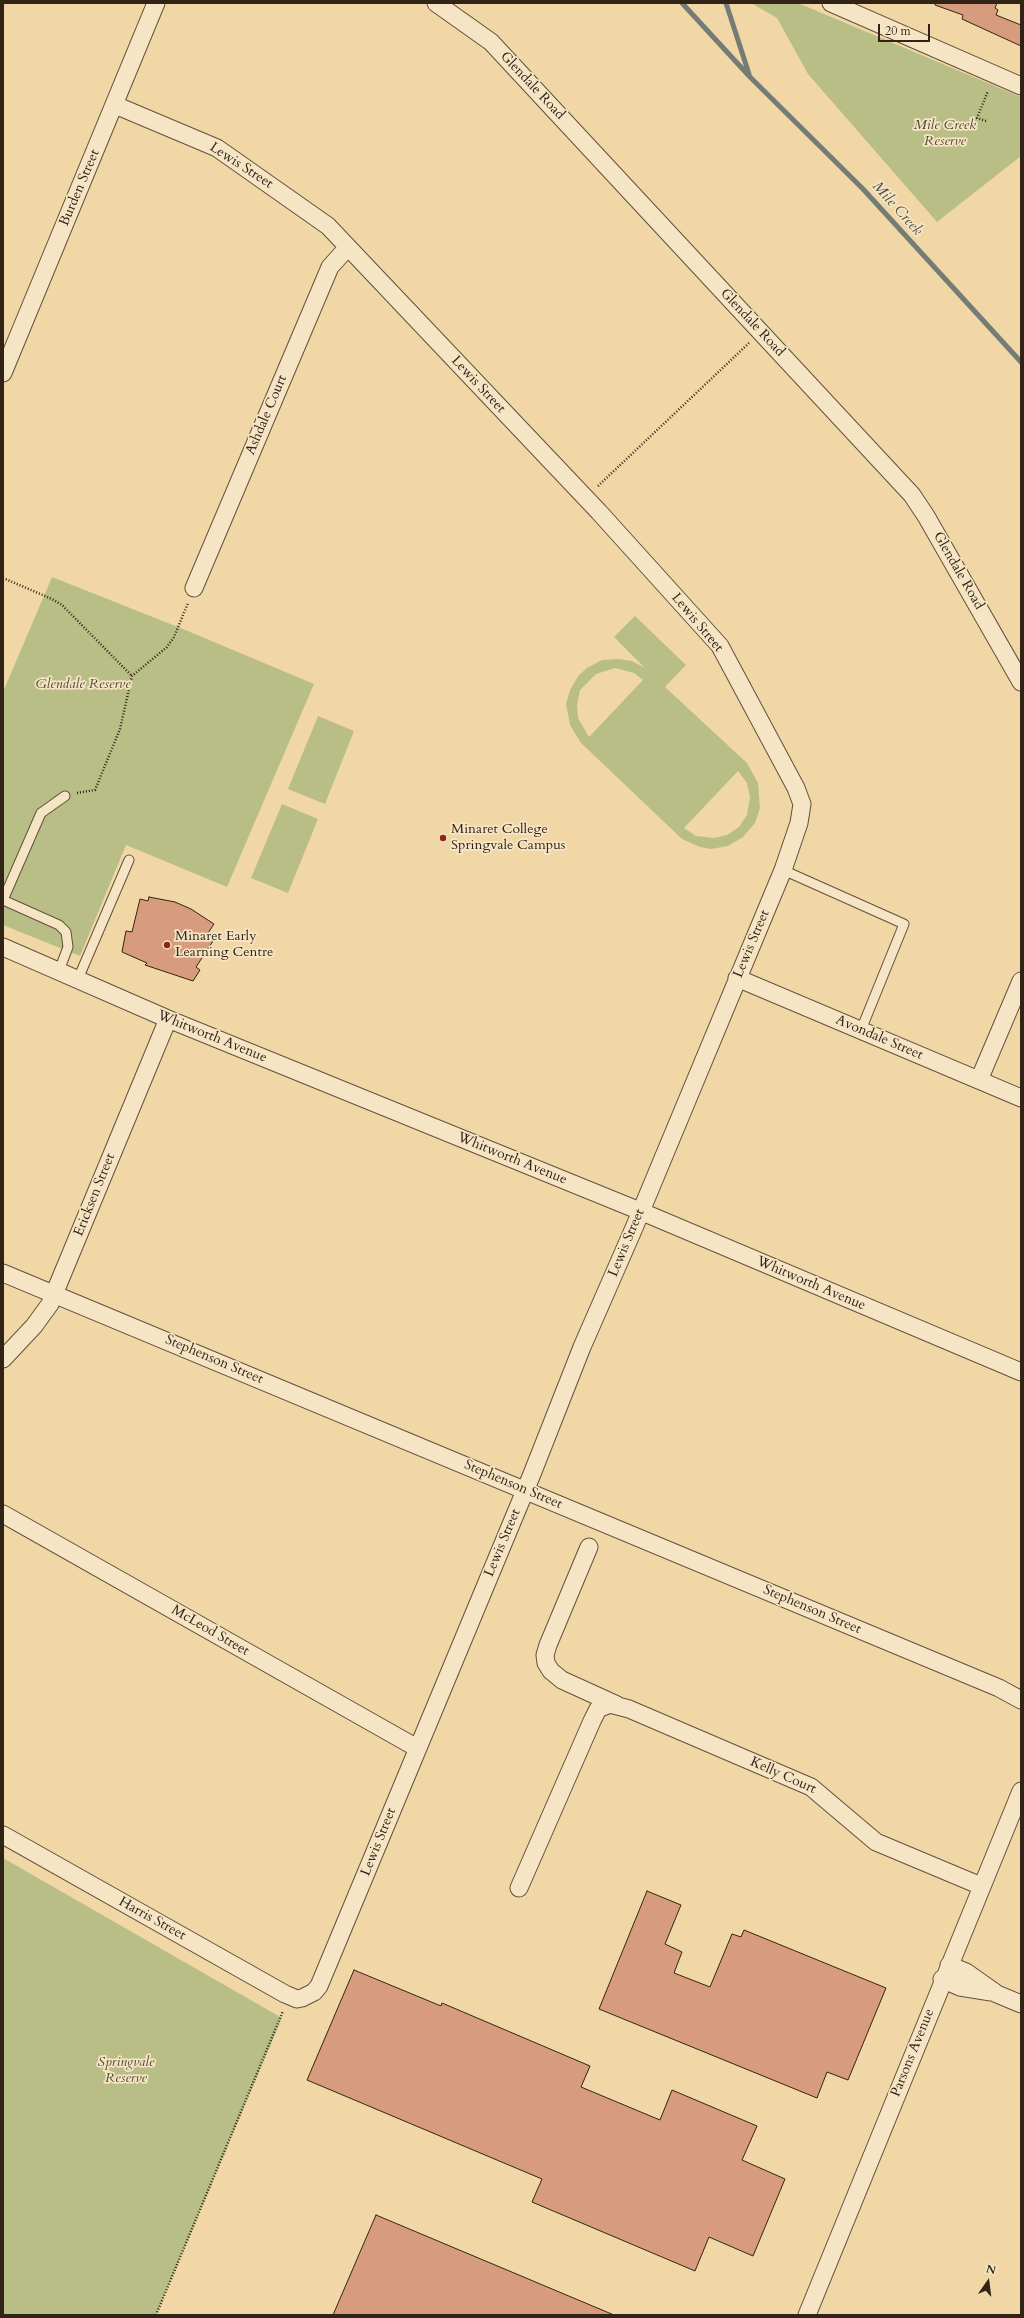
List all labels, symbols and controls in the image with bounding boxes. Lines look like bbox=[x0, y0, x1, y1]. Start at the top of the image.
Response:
scale bar bbox=[880, 16, 932, 42]
text: 20 m bbox=[885, 23, 911, 39]
street label: Glendale Road bbox=[496, 48, 568, 124]
park label: Mile Creek Reserve bbox=[914, 118, 976, 150]
street label: Lewis Street bbox=[206, 139, 276, 193]
street label: Burden Street bbox=[56, 147, 104, 229]
water label: Mile Creek bbox=[868, 178, 926, 240]
street label: Glendale Road bbox=[716, 285, 788, 361]
street label: Lewis Street bbox=[447, 353, 509, 417]
street label: Ashdale Court bbox=[243, 373, 291, 457]
street label: Glendale Road bbox=[929, 529, 987, 613]
street label: Lewis Street bbox=[667, 590, 727, 656]
park label: Glendale Reserve bbox=[35, 677, 131, 693]
place label: Minaret College Springvale Campus bbox=[451, 822, 566, 854]
marker: Minaret College Springvale Campus bbox=[438, 833, 448, 843]
street label: Lewis Street bbox=[730, 908, 774, 980]
place label: Minaret Early Learning Centre bbox=[175, 929, 273, 962]
marker: Minaret Early Learning Centre bbox=[162, 940, 172, 950]
street label: Whitworth Avenue bbox=[155, 1007, 269, 1067]
street label: Avondale Street bbox=[833, 1012, 925, 1064]
street label: Whitworth Avenue bbox=[455, 1129, 569, 1189]
street label: Ericksen Street bbox=[71, 1151, 119, 1239]
street label: Lewis Street bbox=[605, 1207, 649, 1279]
street label: Whitworth Avenue bbox=[754, 1253, 868, 1315]
street label: Stephenson Street bbox=[162, 1332, 266, 1388]
street label: Stephenson Street bbox=[461, 1457, 565, 1513]
street label: Lewis Street bbox=[481, 1507, 525, 1579]
street label: Stephenson Street bbox=[760, 1582, 864, 1638]
street label: McLeod Street bbox=[168, 1602, 252, 1660]
street label: Kelly Court bbox=[747, 1754, 819, 1798]
street label: Lewis Street bbox=[358, 1805, 400, 1879]
street label: Harris Street bbox=[116, 1894, 188, 1944]
street label: Parsons Avenue bbox=[888, 2007, 938, 2099]
park label: Springvale Reserve bbox=[98, 2055, 154, 2088]
text: N bbox=[985, 2261, 997, 2278]
north arrow bbox=[968, 2262, 1008, 2302]

